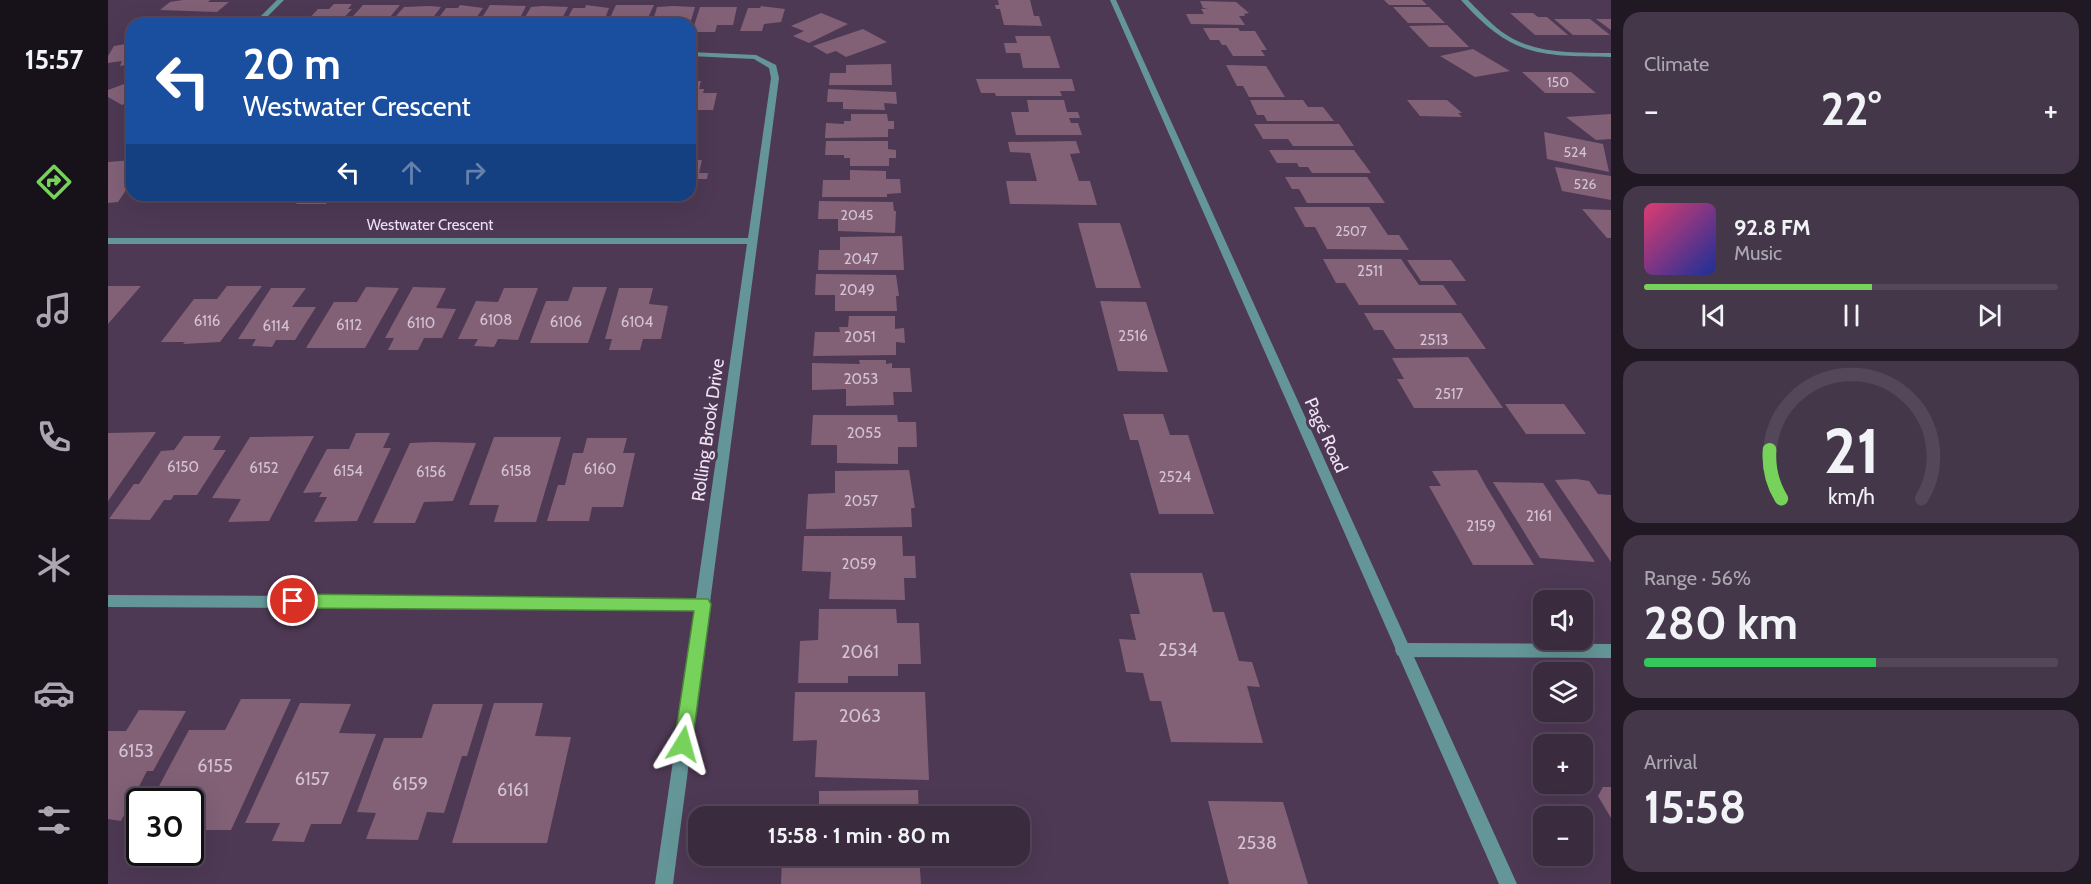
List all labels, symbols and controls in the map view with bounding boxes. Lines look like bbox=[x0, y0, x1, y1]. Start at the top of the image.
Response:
text: 20 m bbox=[243, 38, 341, 90]
icon: left bbox=[144, 42, 222, 120]
text: 15:57 bbox=[25, 43, 83, 76]
text: Climate bbox=[1644, 52, 1709, 76]
house number: 150 bbox=[1547, 73, 1569, 91]
text: 22° bbox=[1821, 82, 1881, 136]
text: Westwater Crescent bbox=[243, 90, 471, 123]
text: − bbox=[1644, 90, 1659, 130]
text: + bbox=[2043, 90, 2058, 130]
house number: 524 bbox=[1563, 143, 1587, 161]
icon: left bbox=[332, 156, 365, 189]
icon: ahead bbox=[395, 156, 428, 189]
icon: right bbox=[458, 156, 491, 189]
icon: directions bbox=[33, 161, 75, 203]
house number: 526 bbox=[1574, 175, 1596, 193]
house number: 2045 bbox=[841, 206, 873, 224]
text: 92.8 FM bbox=[1734, 214, 1811, 241]
street label: Westwater Crescent bbox=[367, 216, 493, 234]
house number: 2507 bbox=[1335, 222, 1367, 240]
text: Music bbox=[1734, 241, 1782, 265]
house number: 2047 bbox=[844, 250, 879, 268]
house number: 2511 bbox=[1357, 262, 1383, 280]
house number: 2049 bbox=[839, 281, 875, 299]
icon: music bbox=[33, 289, 75, 331]
icon: previous bbox=[1697, 299, 1730, 332]
icon: pause bbox=[1835, 299, 1868, 332]
icon: next bbox=[1973, 299, 2006, 332]
house number: 6108 bbox=[480, 311, 512, 329]
house number: 6116 bbox=[194, 312, 220, 330]
house number: 6106 bbox=[550, 313, 582, 331]
house number: 6104 bbox=[621, 313, 654, 331]
house number: 6110 bbox=[407, 314, 435, 332]
house number: 6112 bbox=[336, 316, 362, 334]
house number: 6114 bbox=[263, 317, 290, 335]
house number: 2516 bbox=[1118, 327, 1148, 345]
house number: 2051 bbox=[844, 328, 876, 346]
house number: 2513 bbox=[1420, 331, 1448, 349]
street label: Rolling Brook Drive bbox=[687, 357, 729, 503]
house number: 2053 bbox=[844, 370, 878, 388]
house number: 2517 bbox=[1435, 385, 1464, 403]
street label: Pagé Road bbox=[1300, 394, 1352, 476]
text: 21 bbox=[1823, 413, 1879, 489]
icon: phone bbox=[33, 416, 75, 458]
house number: 2055 bbox=[847, 424, 881, 442]
house number: 6150 bbox=[167, 458, 199, 476]
house number: 6152 bbox=[249, 459, 279, 477]
house number: 6160 bbox=[584, 460, 616, 478]
house number: 6154 bbox=[333, 462, 363, 480]
house number: 6158 bbox=[501, 462, 531, 480]
house number: 6156 bbox=[416, 463, 446, 481]
house number: 2524 bbox=[1159, 468, 1192, 486]
text: km/h bbox=[1828, 483, 1874, 509]
house number: 2057 bbox=[844, 492, 878, 510]
house number: 2161 bbox=[1526, 507, 1552, 525]
house number: 2159 bbox=[1466, 517, 1496, 535]
icon: climate bbox=[33, 544, 75, 586]
house number: 2059 bbox=[842, 555, 876, 573]
text: Range · 56% bbox=[1644, 566, 1751, 590]
pin bbox=[267, 575, 318, 626]
icon: arrive bbox=[276, 584, 309, 617]
map controls bbox=[1533, 590, 1593, 866]
button: sound bbox=[1533, 590, 1593, 650]
text: 280 km bbox=[1644, 596, 1798, 650]
house number: 2534 bbox=[1158, 639, 1198, 661]
house number: 2061 bbox=[841, 641, 879, 663]
button: layers bbox=[1533, 662, 1593, 722]
icon: car bbox=[33, 672, 75, 714]
house number: 2063 bbox=[839, 705, 881, 727]
position arrow bbox=[651, 712, 715, 776]
button: + bbox=[1533, 734, 1593, 794]
house number: 6153 bbox=[118, 740, 154, 762]
text: Arrival bbox=[1644, 750, 1697, 774]
house number: 6155 bbox=[197, 755, 233, 777]
house number: 6157 bbox=[295, 768, 329, 790]
house number: 6159 bbox=[392, 773, 428, 795]
house number: 6161 bbox=[497, 779, 529, 801]
text: 15:58 bbox=[1644, 780, 1746, 834]
speed limit sign: 30 bbox=[126, 788, 204, 866]
icon: filters bbox=[33, 799, 75, 841]
button: − bbox=[1533, 806, 1593, 866]
text: 15:58 · 1 min · 80 m bbox=[768, 822, 950, 849]
house number: 2538 bbox=[1237, 832, 1277, 854]

